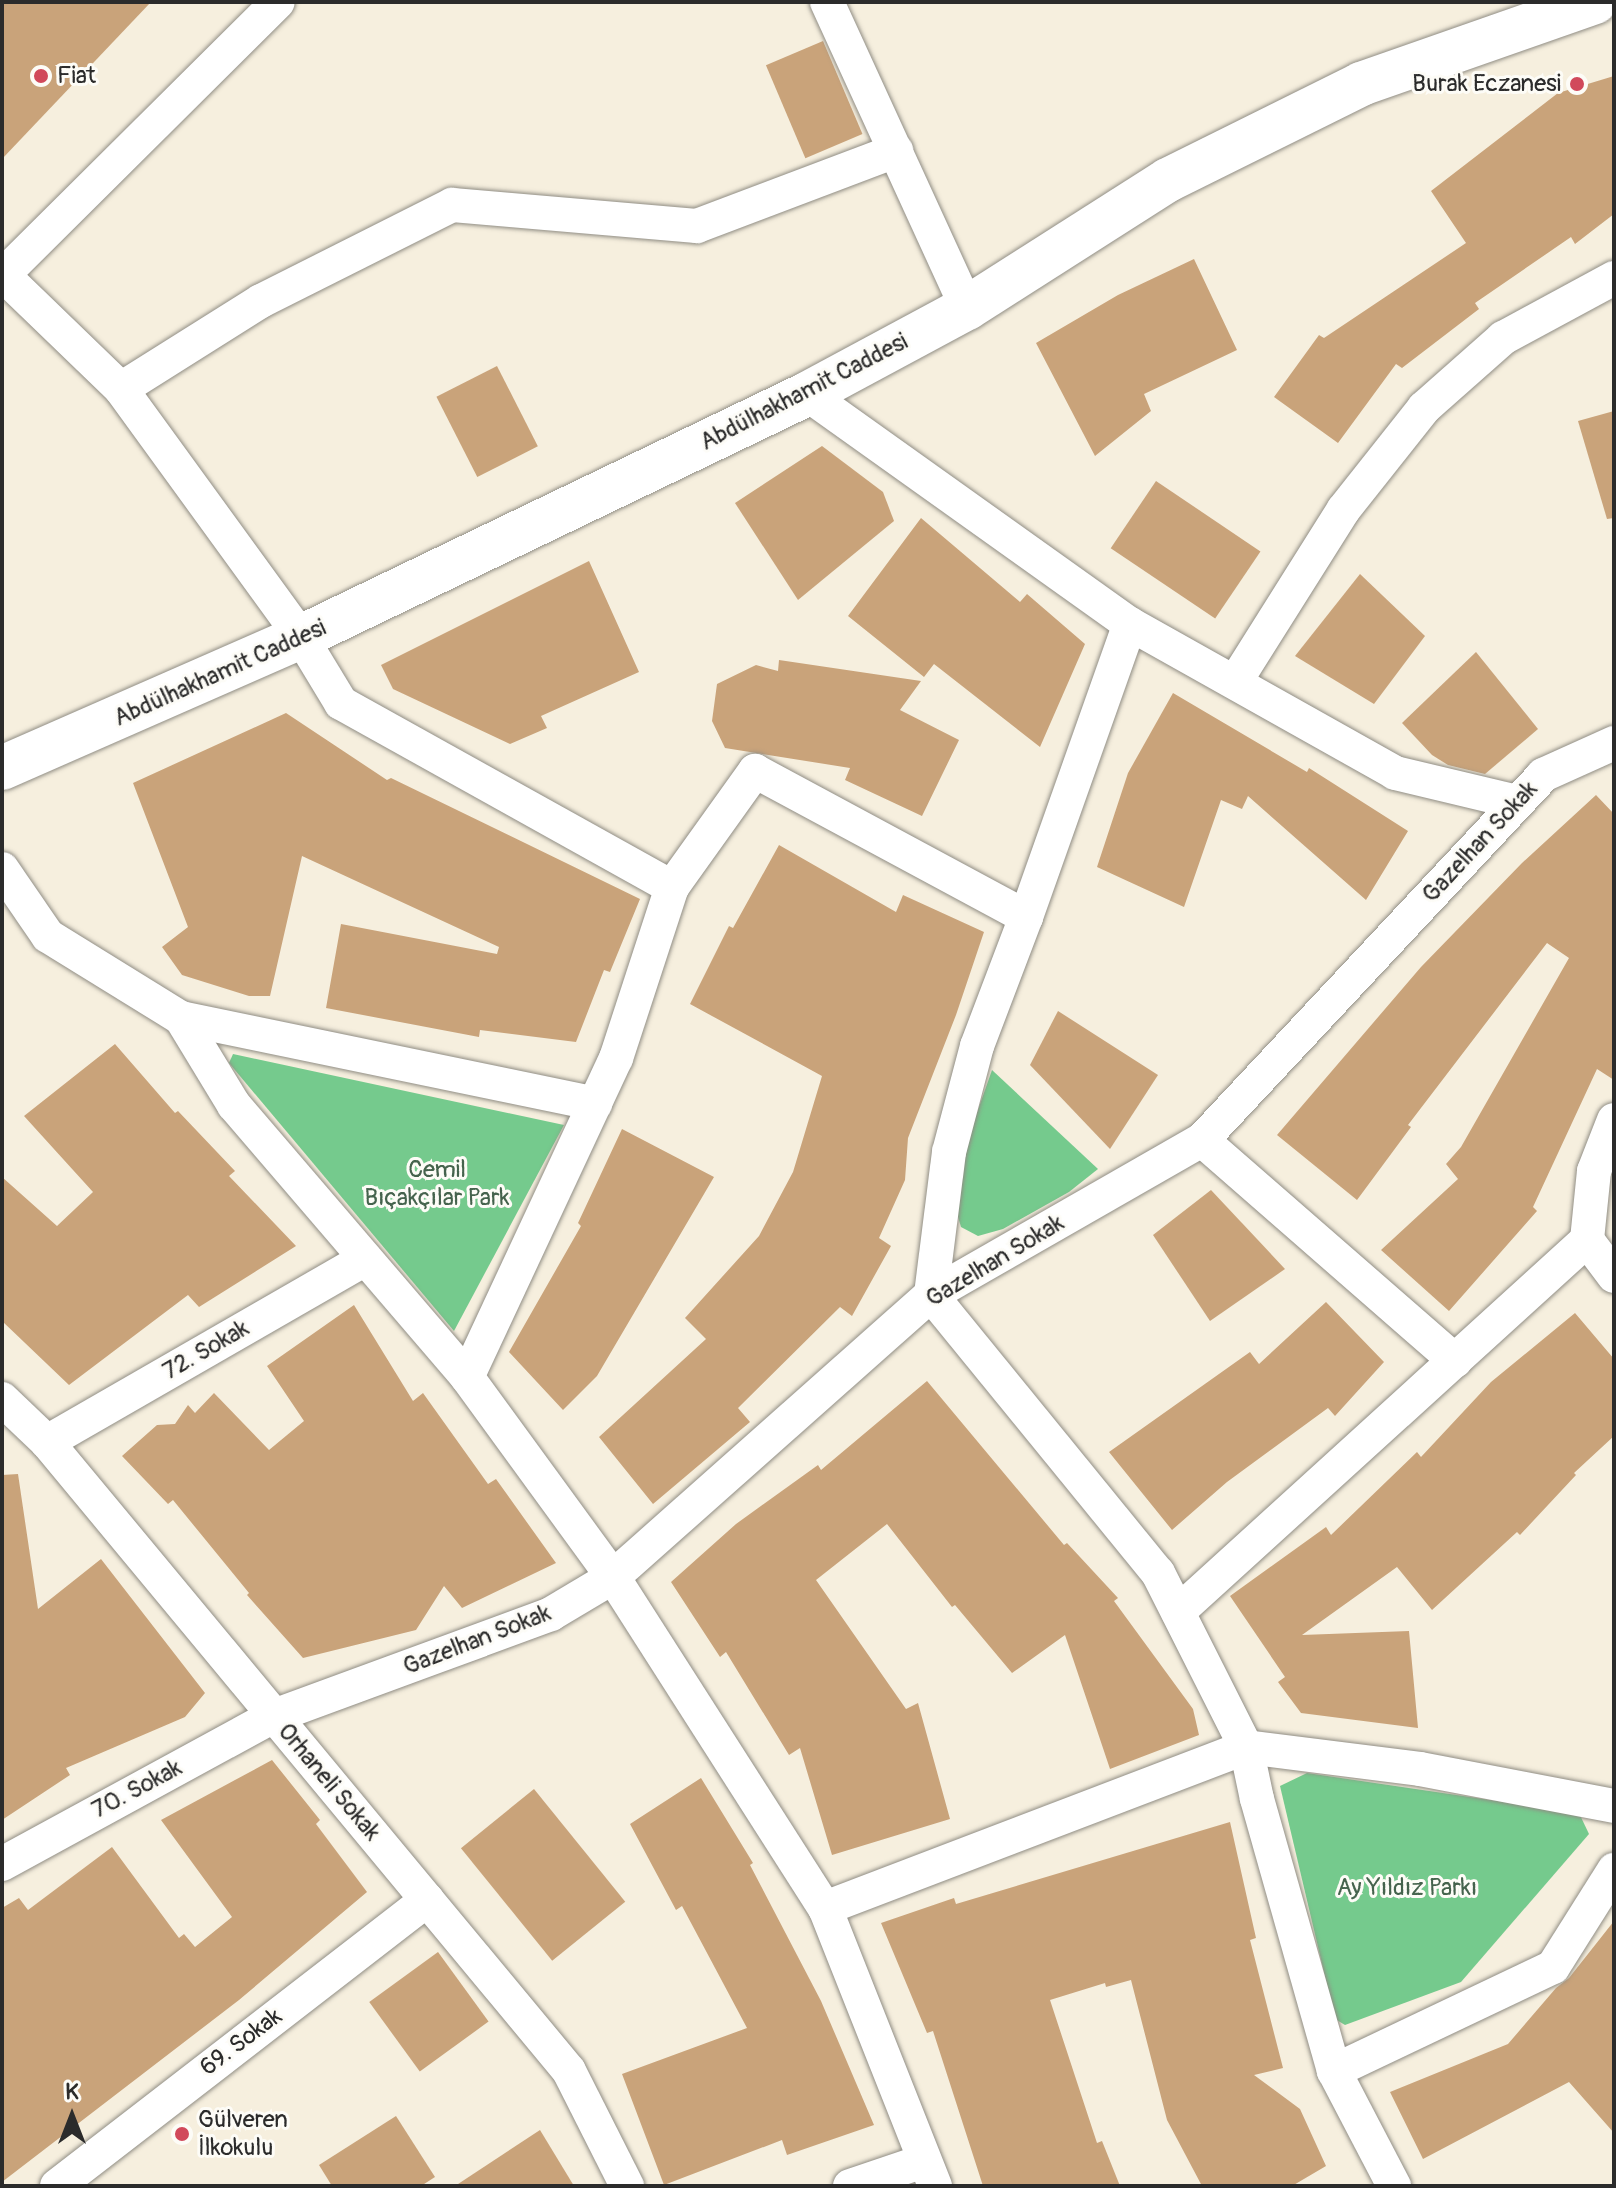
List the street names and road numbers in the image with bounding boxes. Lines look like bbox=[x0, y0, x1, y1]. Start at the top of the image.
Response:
street label: Abdülhakhamit Caddesi bbox=[695, 327, 913, 457]
street label: Abdülhakhamit Caddesi bbox=[109, 613, 331, 733]
street label: Gazelhan Sokak bbox=[1416, 775, 1544, 909]
street label: Gazelhan Sokak bbox=[921, 1209, 1069, 1313]
street label: 72. Sokak bbox=[158, 1314, 254, 1386]
street label: Gazelhan Sokak bbox=[399, 1599, 555, 1681]
street label: Orhaneli Sokak bbox=[272, 1718, 386, 1846]
street label: 70. Sokak bbox=[87, 1753, 187, 1825]
street label: 69. Sokak bbox=[194, 2002, 288, 2082]

